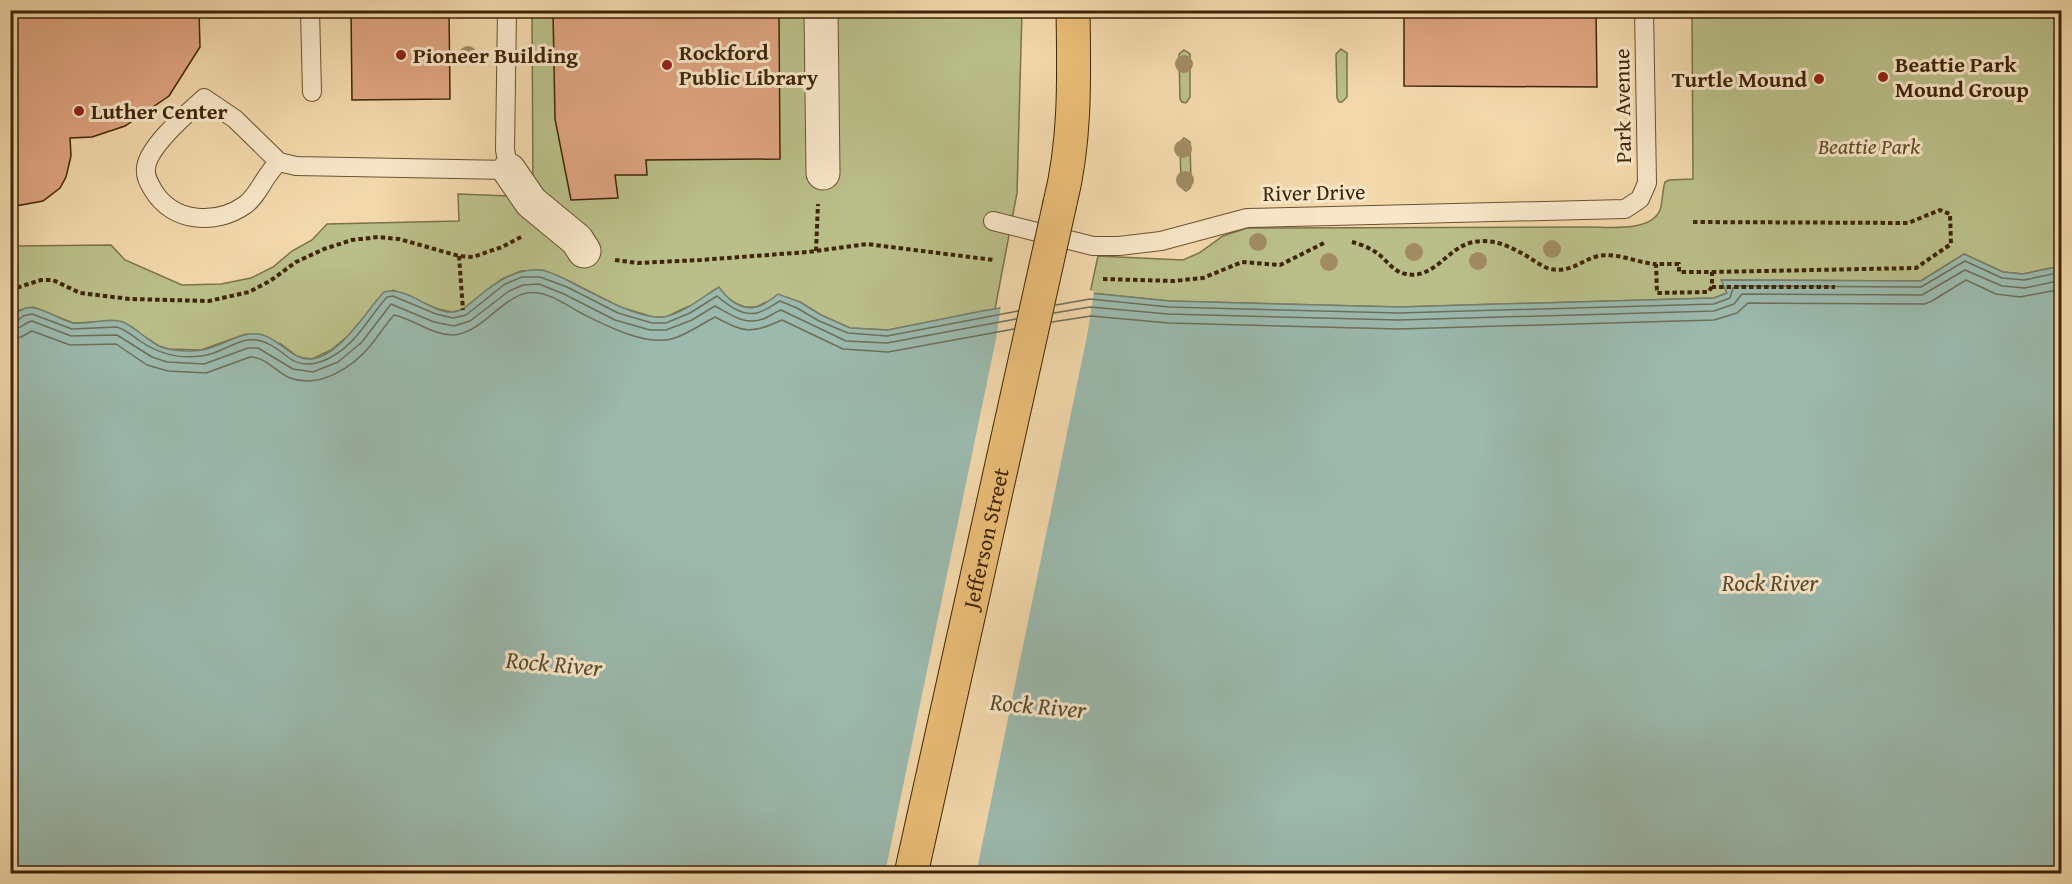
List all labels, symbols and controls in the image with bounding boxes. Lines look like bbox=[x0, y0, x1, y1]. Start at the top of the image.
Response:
place label: Rockford Public Library bbox=[679, 36, 819, 93]
place label: Pioneer Building bbox=[413, 39, 578, 71]
marker: Pioneer Building bbox=[394, 48, 408, 62]
street label: Park Avenue bbox=[1605, 48, 1639, 164]
place label: Beattie Park Mound Group bbox=[1895, 48, 2029, 105]
marker: Rockford Public Library bbox=[660, 58, 674, 72]
place label: Turtle Mound bbox=[1672, 63, 1807, 95]
marker: Beattie Park Mound Group bbox=[1876, 70, 1890, 84]
marker: Turtle Mound bbox=[1812, 72, 1826, 86]
place label: Luther Center bbox=[91, 95, 228, 127]
marker: Luther Center bbox=[72, 104, 86, 118]
park label: Beattie Park bbox=[1817, 130, 1921, 162]
street label: River Drive bbox=[1262, 175, 1366, 209]
street label: Jefferson Street bbox=[954, 464, 1017, 615]
water label: Rock River bbox=[1721, 565, 1819, 600]
water label: Rock River bbox=[503, 642, 605, 685]
water label: Rock River bbox=[987, 684, 1089, 727]

